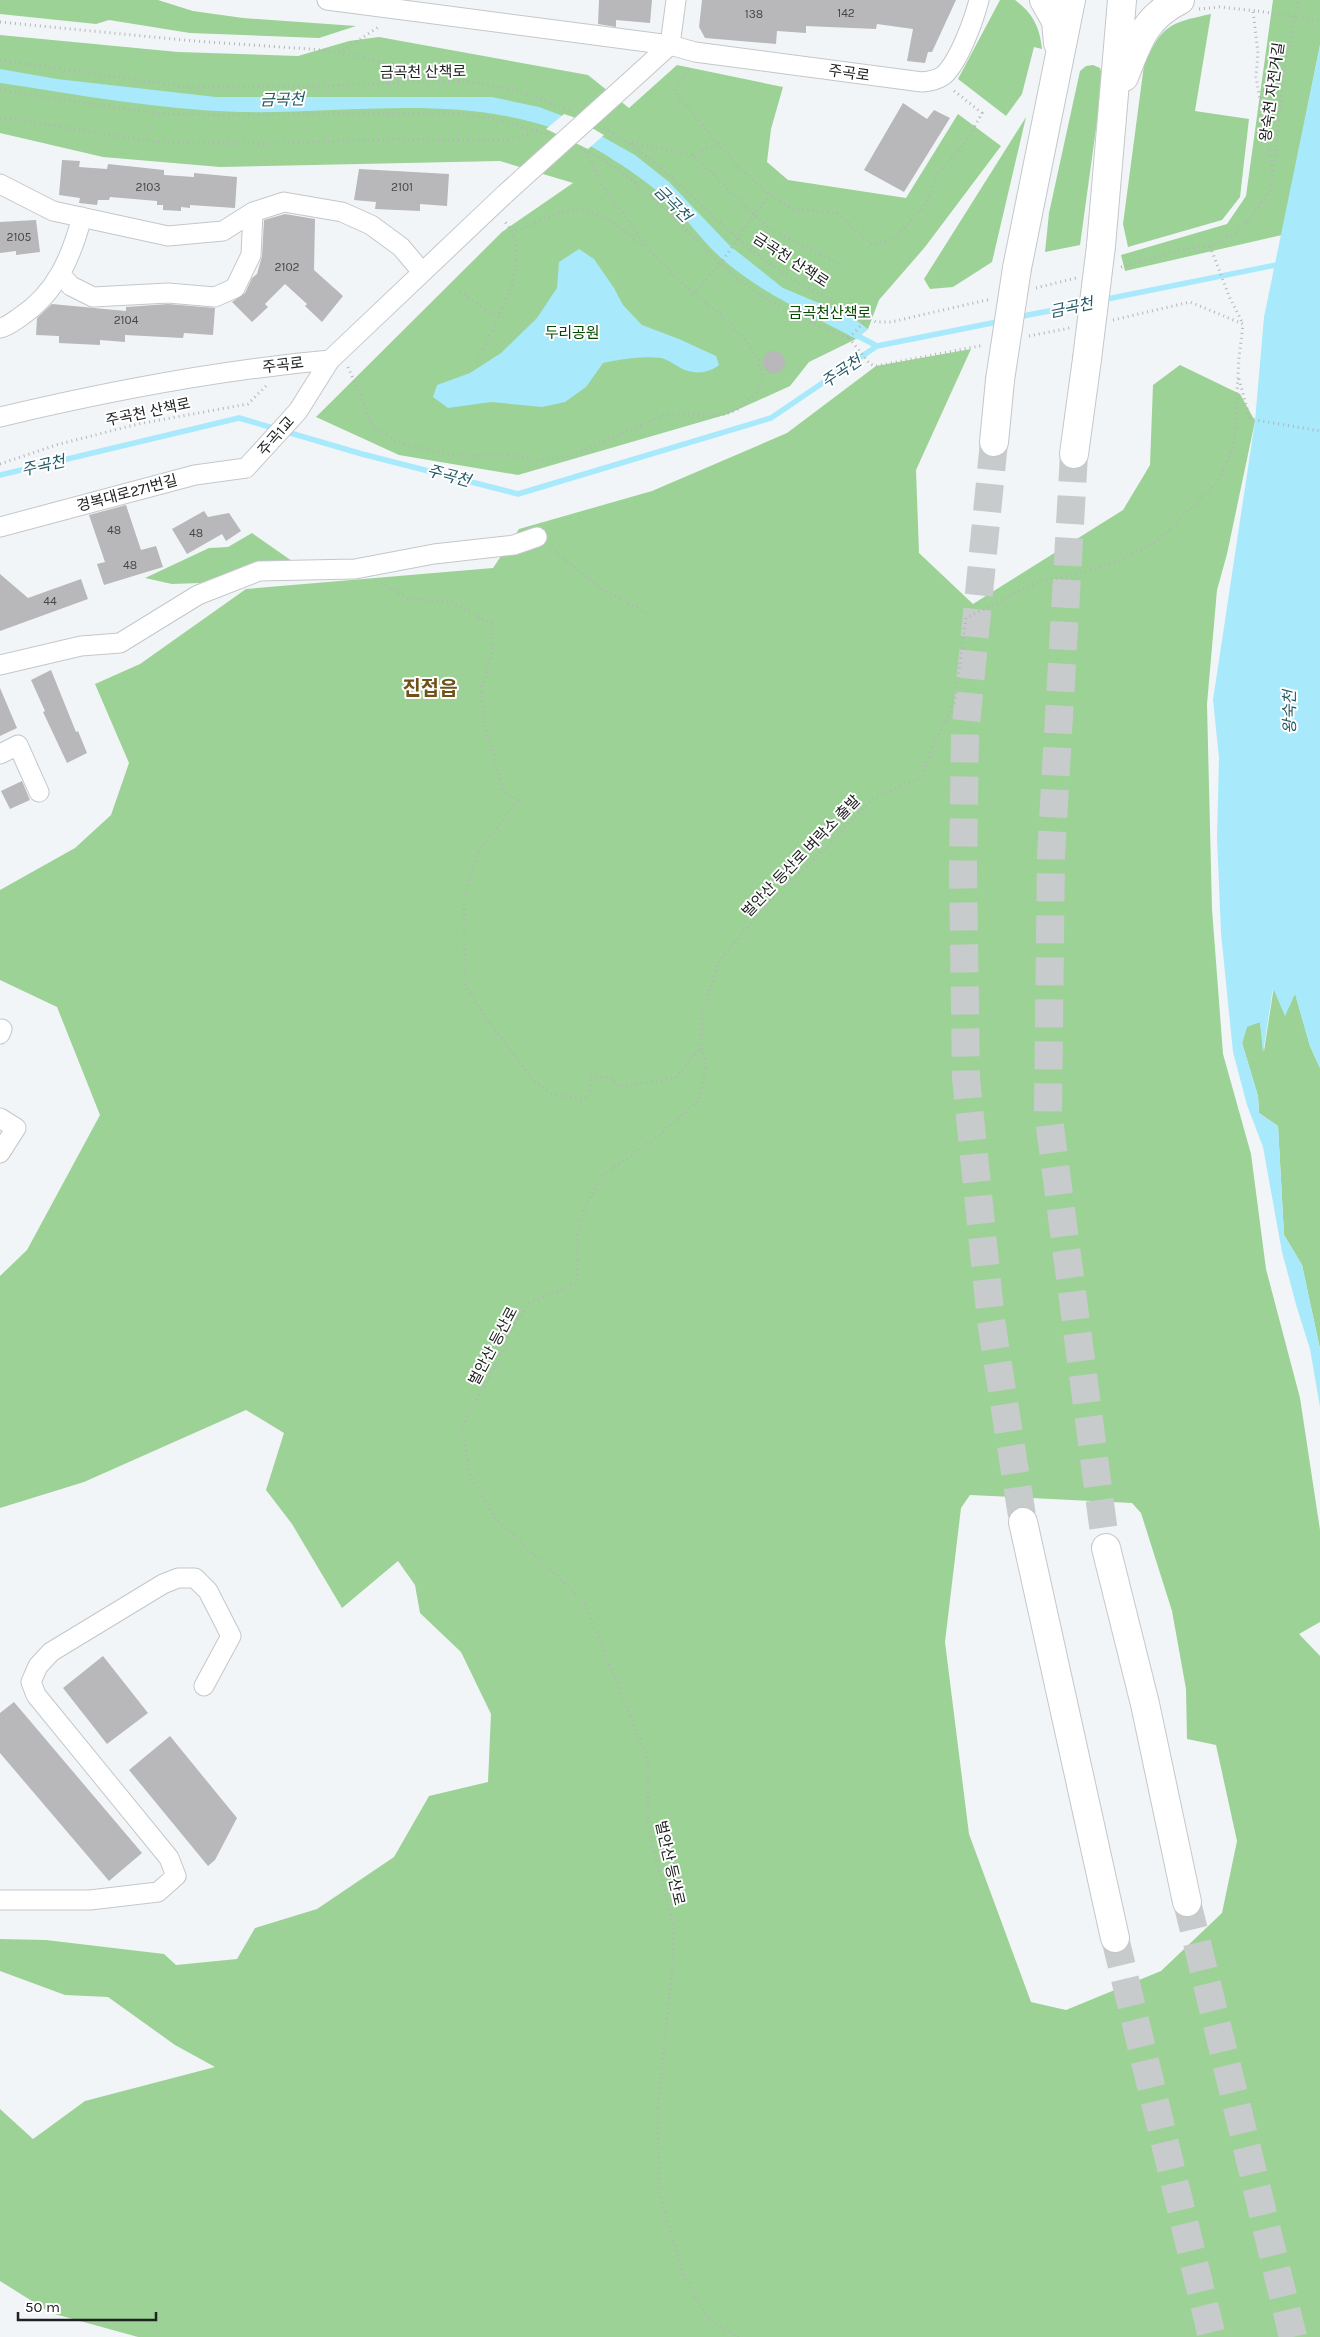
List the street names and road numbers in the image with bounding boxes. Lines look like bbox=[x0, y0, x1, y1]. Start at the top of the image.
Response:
street label: 왕숙천 자전거길 bbox=[1256, 41, 1288, 143]
street label: 주곡로 bbox=[827, 61, 871, 85]
street label: 금곡천 산책로 bbox=[380, 62, 466, 82]
street label: 금곡천 산책로 bbox=[750, 229, 832, 291]
street label: 주곡로 bbox=[261, 354, 305, 376]
street label: 주곡천 산책로 bbox=[104, 394, 192, 430]
street label: 주곡1교 bbox=[254, 413, 298, 459]
street label: 경복대로271번길 bbox=[75, 471, 179, 515]
street label: 벌안산 등산로 벼락소 출발 bbox=[738, 791, 864, 921]
street label: 벌안산 등산로 bbox=[465, 1304, 521, 1388]
street label: 벌안산 등산로 bbox=[652, 1819, 688, 1907]

